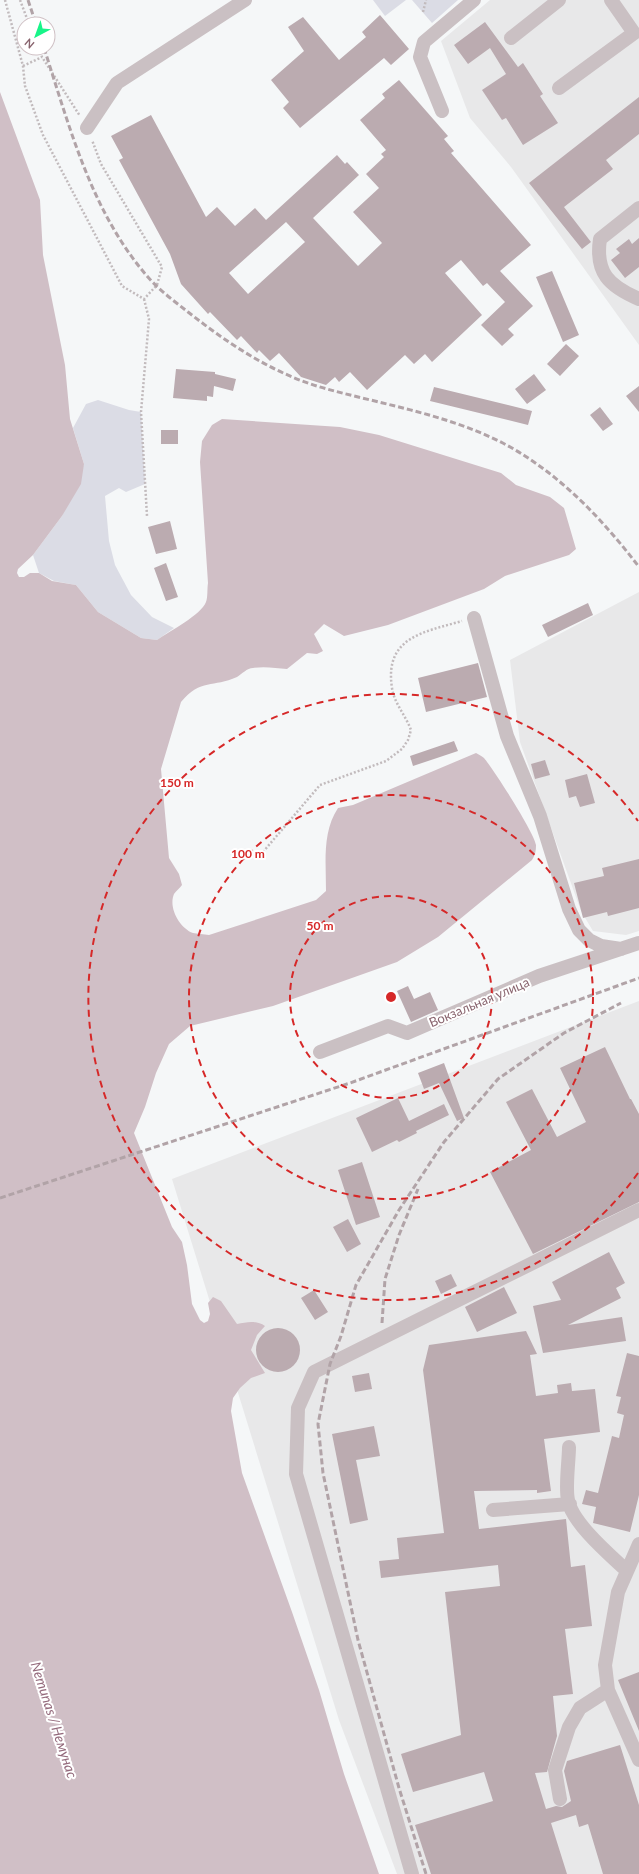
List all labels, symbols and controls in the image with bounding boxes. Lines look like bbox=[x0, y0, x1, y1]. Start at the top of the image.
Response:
north arrow bbox=[16, 16, 56, 56]
text: N bbox=[22, 36, 37, 52]
text: 150 m bbox=[160, 775, 194, 790]
text: 100 m bbox=[231, 846, 265, 861]
text: 50 m bbox=[307, 918, 333, 933]
street label: Вокзальная улица bbox=[426, 974, 532, 1030]
centre of rings bbox=[384, 990, 398, 1004]
water label: Nemunas / Немунас bbox=[28, 1660, 81, 1781]

